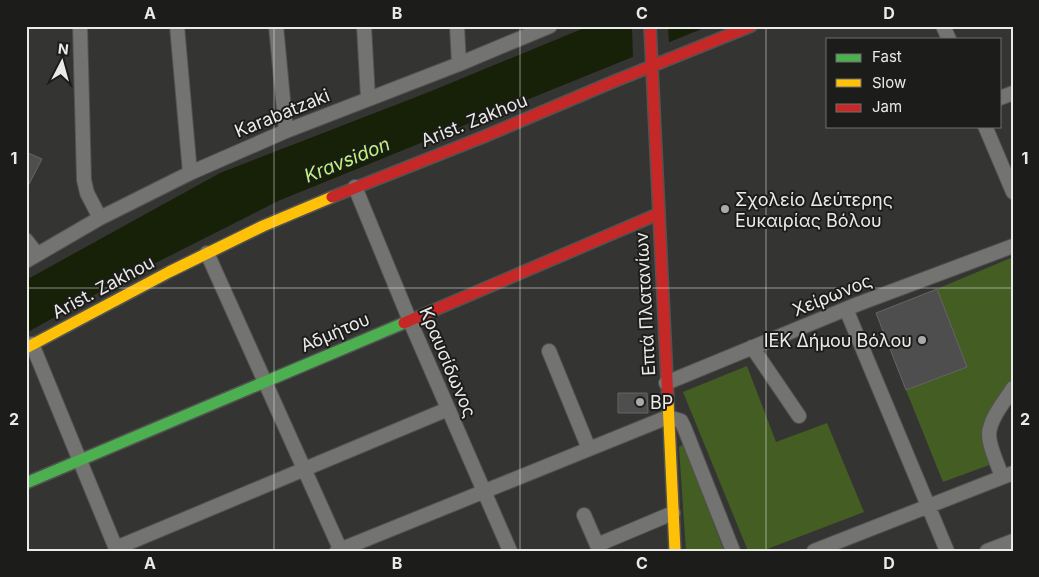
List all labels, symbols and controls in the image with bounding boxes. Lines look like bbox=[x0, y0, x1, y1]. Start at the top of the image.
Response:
text: A bbox=[144, 3, 156, 23]
text: B bbox=[392, 3, 402, 23]
text: C bbox=[636, 3, 648, 23]
text: D bbox=[883, 3, 895, 23]
north arrow bbox=[38, 38, 88, 88]
legend bbox=[826, 38, 1002, 128]
text: N bbox=[57, 40, 70, 58]
text: Fast bbox=[872, 47, 902, 66]
text: Slow bbox=[872, 73, 906, 92]
street label: Karabatzaki bbox=[231, 84, 333, 142]
street label: Arist. Zakhou bbox=[418, 89, 530, 151]
text: Jam bbox=[872, 97, 902, 116]
water label: Kravsidon bbox=[301, 132, 393, 188]
text: 1 bbox=[11, 148, 17, 168]
text: 1 bbox=[1022, 148, 1028, 168]
place label: Σχολείο Δεύτερης Ευκαιρίας Βόλου bbox=[735, 189, 893, 231]
marker: Σχολείο Δεύτερης Ευκαιρίας Βόλου bbox=[719, 203, 731, 215]
street label: Επτά Πλατανίων bbox=[631, 231, 659, 376]
street label: Arist. Zakhou bbox=[48, 251, 158, 323]
street label: Χείρωνος bbox=[789, 270, 875, 320]
street label: Κραυσίδωνος bbox=[415, 304, 481, 420]
street label: Αδμήτου bbox=[297, 308, 373, 356]
place label: ΙΕΚ Δήμου Βόλου bbox=[764, 330, 912, 351]
marker: ΙΕΚ Δήμου Βόλου bbox=[916, 334, 928, 346]
place label: BP bbox=[650, 392, 673, 413]
marker: BP bbox=[634, 396, 646, 408]
text: 2 bbox=[9, 409, 19, 429]
text: 2 bbox=[1020, 409, 1030, 429]
text: A bbox=[144, 553, 156, 573]
text: B bbox=[392, 553, 402, 573]
text: C bbox=[636, 553, 648, 573]
text: D bbox=[883, 553, 895, 573]

